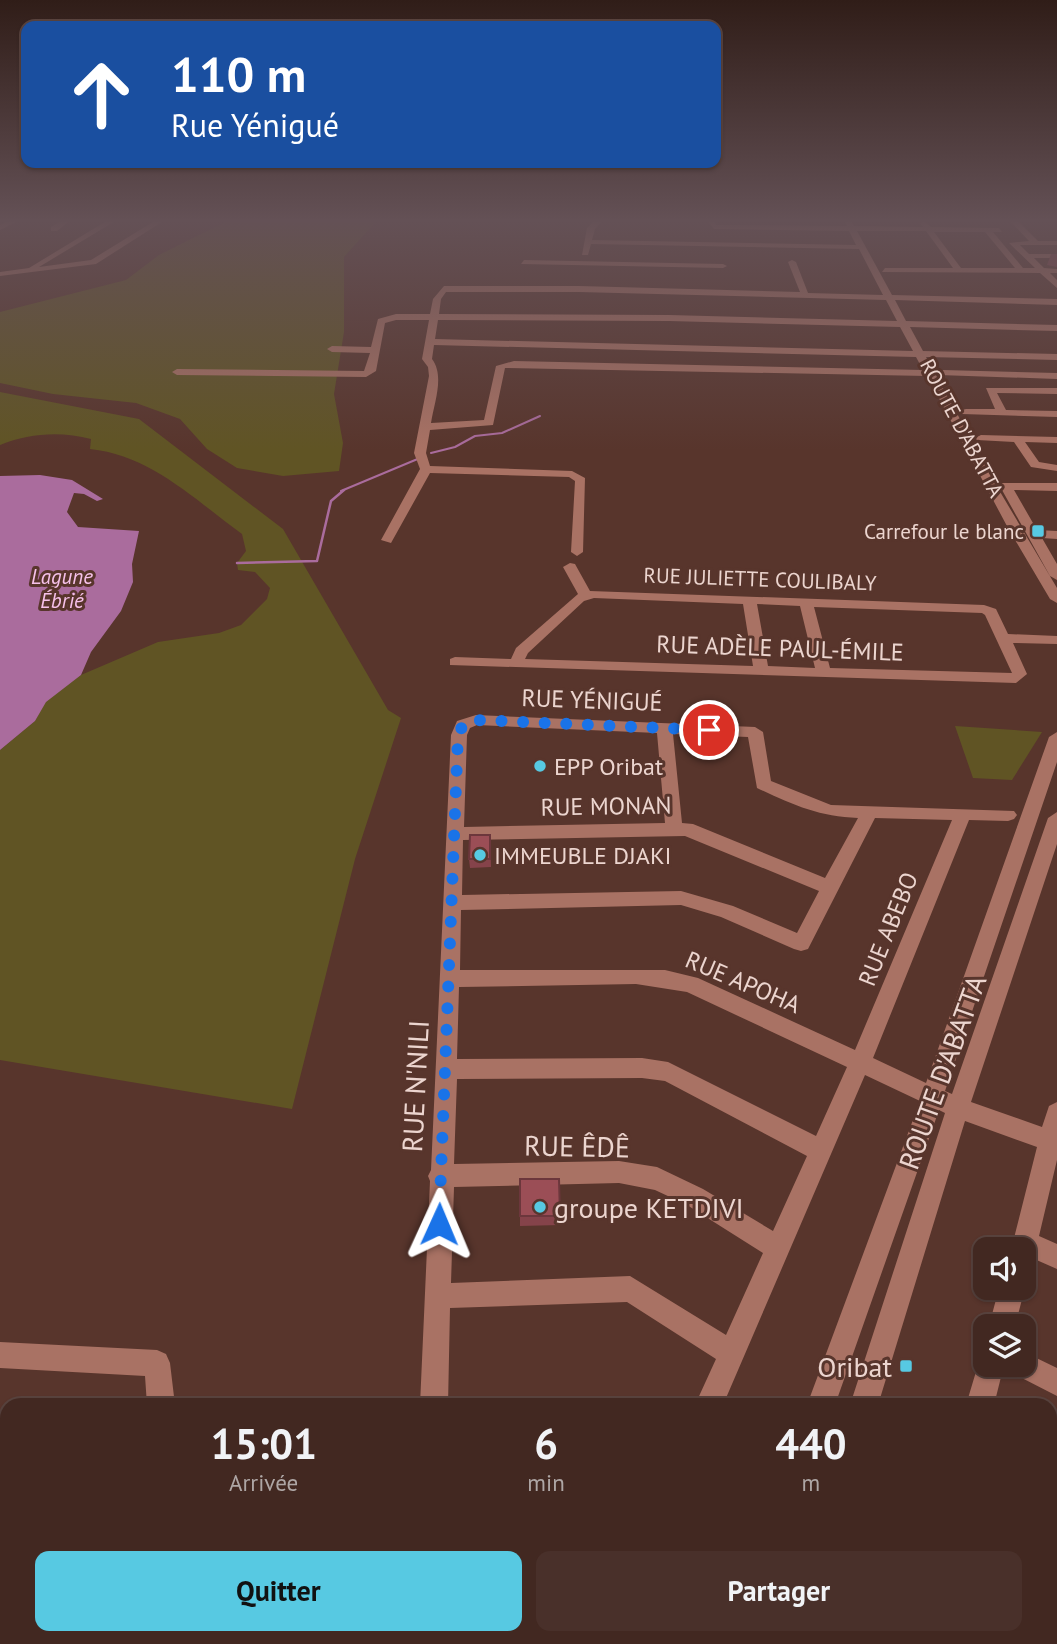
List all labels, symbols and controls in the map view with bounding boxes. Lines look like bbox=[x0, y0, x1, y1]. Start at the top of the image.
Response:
text: 110 m bbox=[171, 42, 306, 106]
icon: ahead bbox=[56, 49, 147, 140]
text: Rue Yénigué bbox=[171, 104, 339, 146]
street label: ROUTE D'ABATTA bbox=[914, 354, 1010, 503]
place label: Carrefour le blanc bbox=[864, 518, 1024, 545]
marker: Carrefour le blanc bbox=[1030, 523, 1046, 539]
street label: RUE JULIETTE COULIBALY bbox=[643, 561, 877, 597]
water label: Lagune Ébrié bbox=[31, 563, 93, 614]
street label: RUE ADÈLE PAUL-ÉMILE bbox=[656, 628, 904, 668]
street label: RUE YÉNIGUÉ bbox=[521, 682, 663, 718]
pin bbox=[679, 700, 739, 760]
icon: arrive bbox=[690, 711, 728, 749]
place label: EPP Oribat bbox=[554, 751, 663, 782]
marker: EPP Oribat bbox=[532, 758, 548, 774]
street label: RUE MONAN bbox=[540, 789, 672, 823]
place label: IMMEUBLE DJAKI bbox=[494, 840, 672, 871]
marker: IMMEUBLE DJAKI bbox=[472, 847, 488, 863]
street label: RUE ABEBO bbox=[851, 868, 925, 990]
street label: RUE APOHA bbox=[681, 944, 805, 1020]
street label: ROUTE D'ABATTA bbox=[890, 969, 995, 1174]
street label: RUE N'NILI bbox=[393, 1019, 437, 1153]
street label: RUE ÊDÊ bbox=[524, 1127, 630, 1165]
position arrow bbox=[402, 1187, 476, 1261]
place label: groupe KETDIVI bbox=[554, 1189, 744, 1226]
marker: groupe KETDIVI bbox=[532, 1199, 548, 1215]
map controls bbox=[973, 1237, 1036, 1377]
button: sound bbox=[973, 1237, 1036, 1300]
button: layers bbox=[973, 1314, 1036, 1377]
place label: Oribat bbox=[817, 1348, 892, 1385]
marker: Oribat bbox=[898, 1358, 914, 1374]
text: 15:01 bbox=[210, 1416, 317, 1471]
text: 6 bbox=[534, 1416, 558, 1471]
text: 440 bbox=[775, 1416, 847, 1471]
text: Arrivée bbox=[229, 1468, 298, 1497]
text: min bbox=[527, 1468, 565, 1497]
text: m bbox=[802, 1468, 820, 1497]
button: Quitter bbox=[35, 1551, 522, 1631]
button: Partager bbox=[536, 1551, 1022, 1631]

